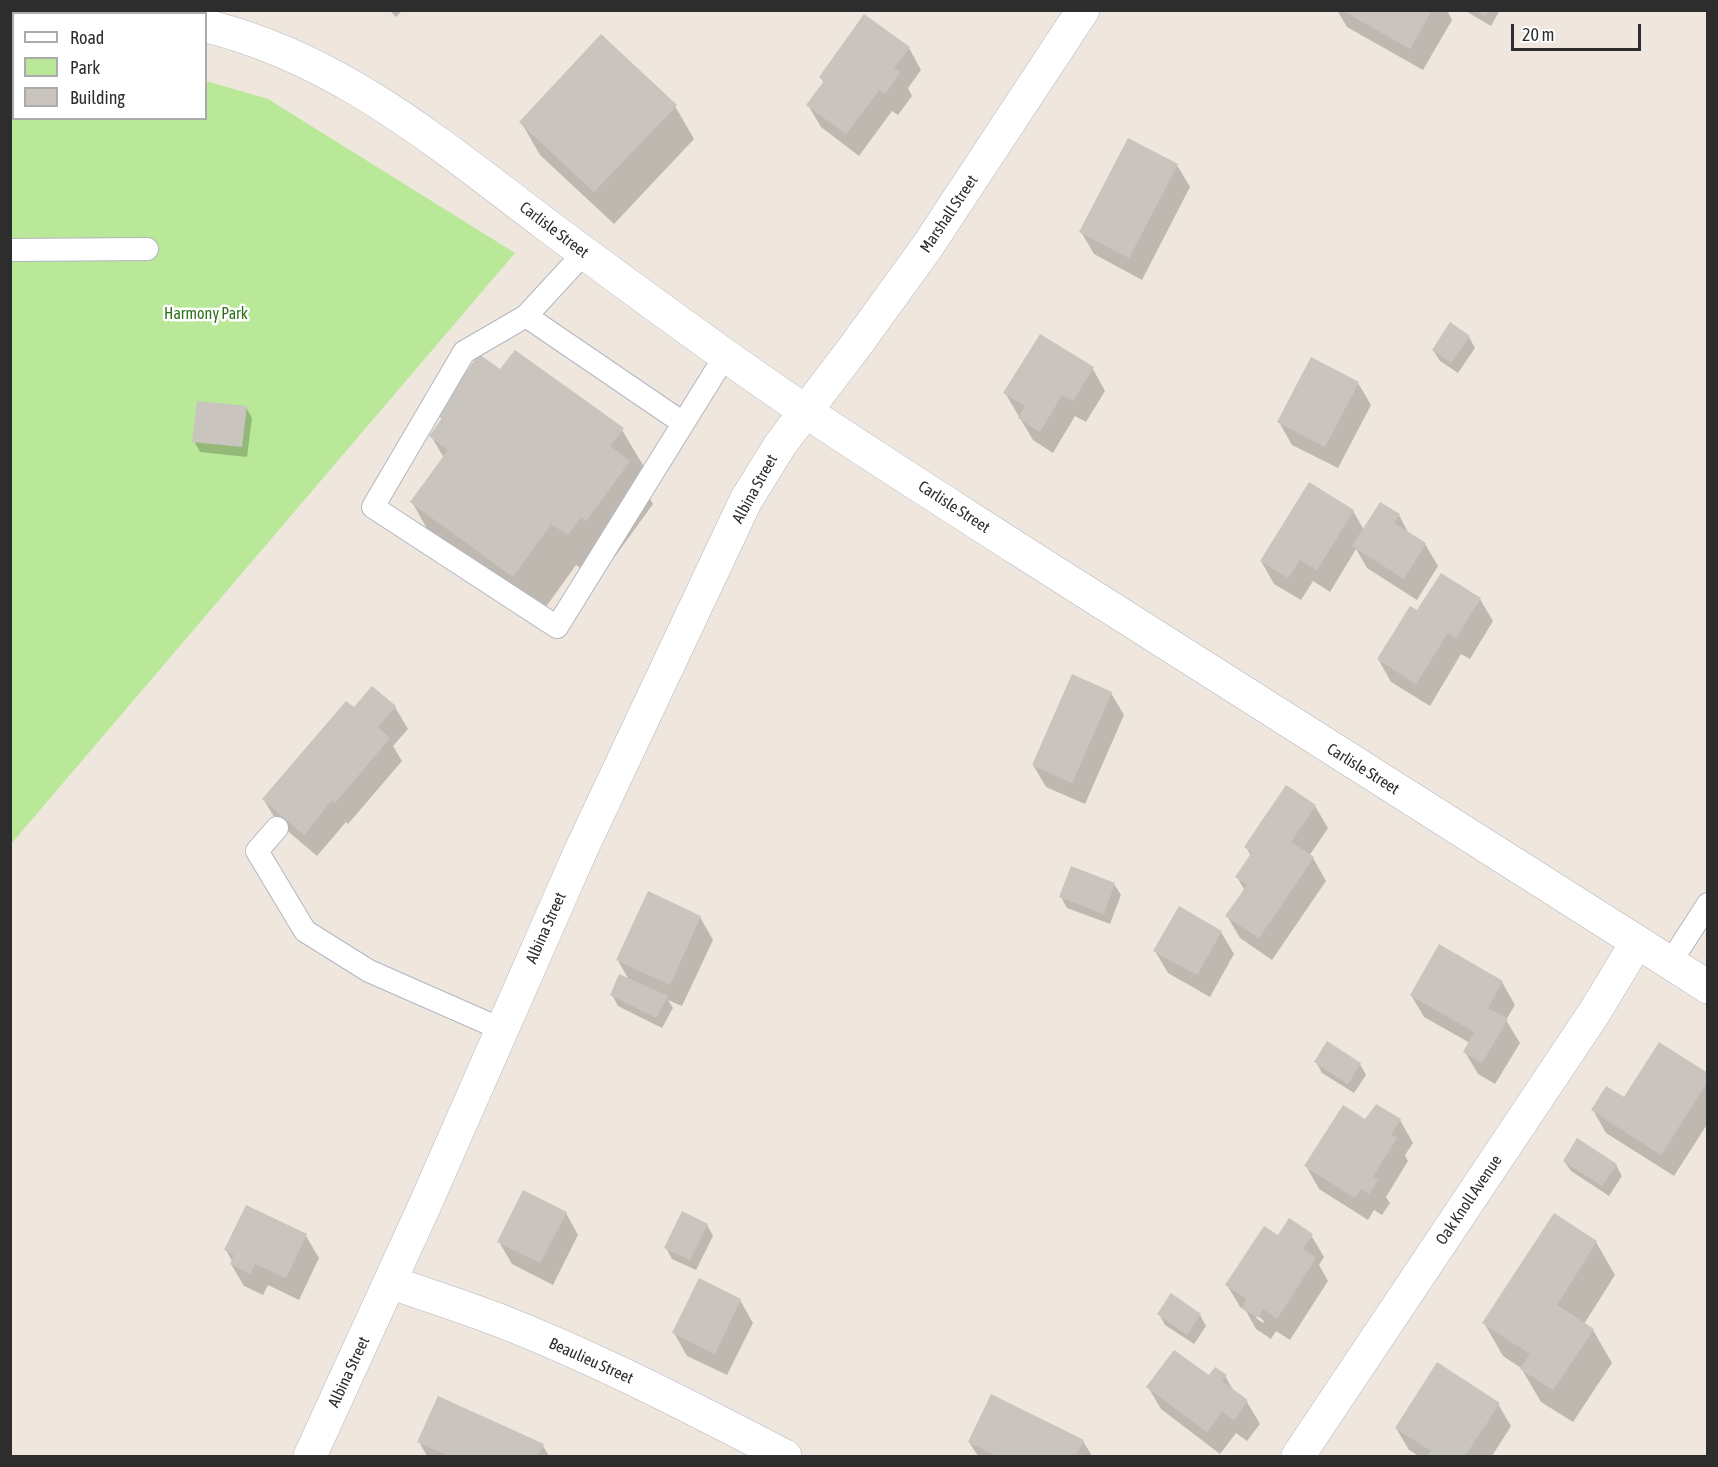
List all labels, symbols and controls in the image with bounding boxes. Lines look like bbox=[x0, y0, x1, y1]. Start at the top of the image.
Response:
legend bbox=[12, 12, 207, 120]
scale bar bbox=[1514, 12, 1644, 50]
text: 20 m bbox=[1522, 24, 1554, 45]
text: Road bbox=[70, 27, 104, 48]
text: Park bbox=[70, 57, 100, 78]
text: Building bbox=[70, 87, 125, 108]
street label: Marshall Street bbox=[916, 172, 982, 256]
street label: Carlisle Street bbox=[516, 198, 592, 262]
park label: Harmony Park bbox=[164, 304, 248, 324]
street label: Albina Street bbox=[728, 451, 782, 527]
street label: Carlisle Street bbox=[915, 477, 993, 537]
street label: Carlisle Street bbox=[1323, 739, 1403, 799]
street label: Albina Street bbox=[522, 889, 570, 967]
street label: Oak Knoll Avenue bbox=[1432, 1151, 1506, 1249]
street label: Albina Street bbox=[324, 1334, 374, 1410]
street label: Beaulieu Street bbox=[546, 1334, 636, 1388]

